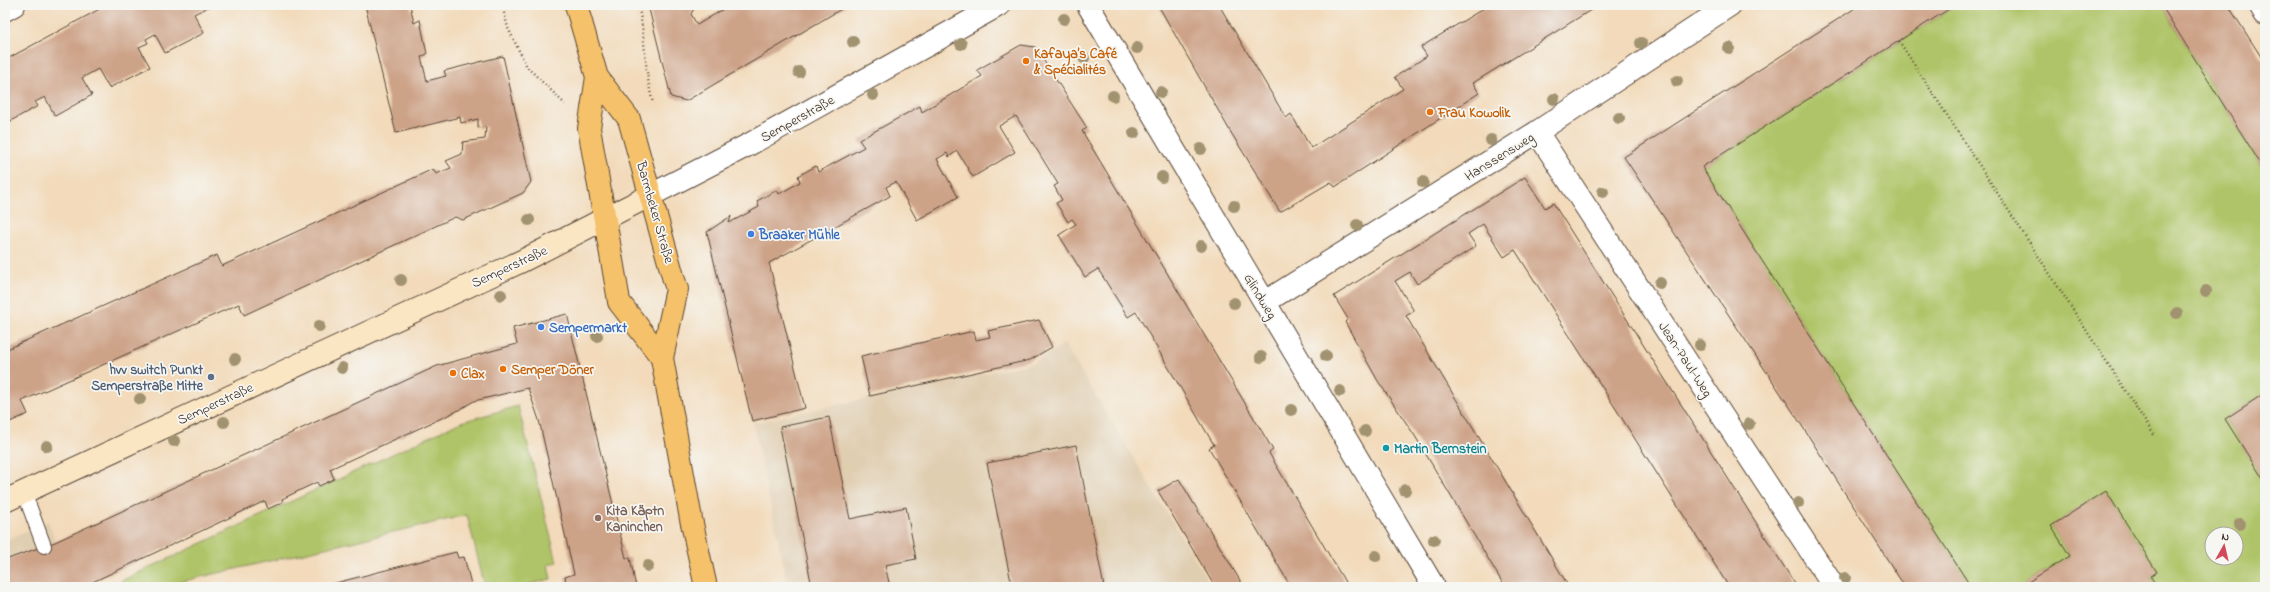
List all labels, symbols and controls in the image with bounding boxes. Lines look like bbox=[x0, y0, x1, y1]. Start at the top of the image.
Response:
place label: Kafaya’s Café & Spécialités bbox=[1033, 44, 1118, 81]
marker: Kafaya’s Café & Spécialités bbox=[1021, 56, 1031, 66]
street label: Semperstraße bbox=[757, 90, 839, 148]
place label: Frau Kowolik bbox=[1437, 103, 1511, 124]
marker: Frau Kowolik bbox=[1425, 107, 1435, 117]
street label: Hanssensweg bbox=[1461, 127, 1539, 188]
street label: Barmbeker Straße bbox=[630, 158, 679, 267]
place label: Braaker Mühle bbox=[758, 225, 841, 246]
marker: Braaker Mühle bbox=[746, 229, 756, 239]
street label: Semperstraße bbox=[468, 240, 552, 294]
street label: Glindweg bbox=[1237, 270, 1282, 324]
place label: Sempermarkt bbox=[549, 318, 627, 339]
street label: Jean-Paul-Weg bbox=[1652, 318, 1717, 402]
marker: Sempermarkt bbox=[536, 322, 546, 332]
place label: hvv switch Punkt Semperstraße Mitte bbox=[91, 360, 204, 397]
place label: Semper Döner bbox=[511, 360, 595, 381]
place label: Clax bbox=[461, 364, 486, 385]
marker: Semper Döner bbox=[498, 364, 508, 374]
marker: Clax bbox=[448, 368, 458, 378]
marker: hvv switch Punkt Semperstraße Mitte bbox=[206, 372, 216, 382]
street label: Semperstraße bbox=[174, 377, 258, 431]
place label: Martin Bernstein bbox=[1394, 439, 1487, 460]
marker: Martin Bernstein bbox=[1381, 443, 1391, 453]
place label: Kita Käptn Kaninchen bbox=[606, 501, 664, 538]
marker: Kita Käptn Kaninchen bbox=[593, 513, 603, 523]
north arrow bbox=[2204, 526, 2244, 566]
text: N bbox=[2220, 529, 2230, 546]

